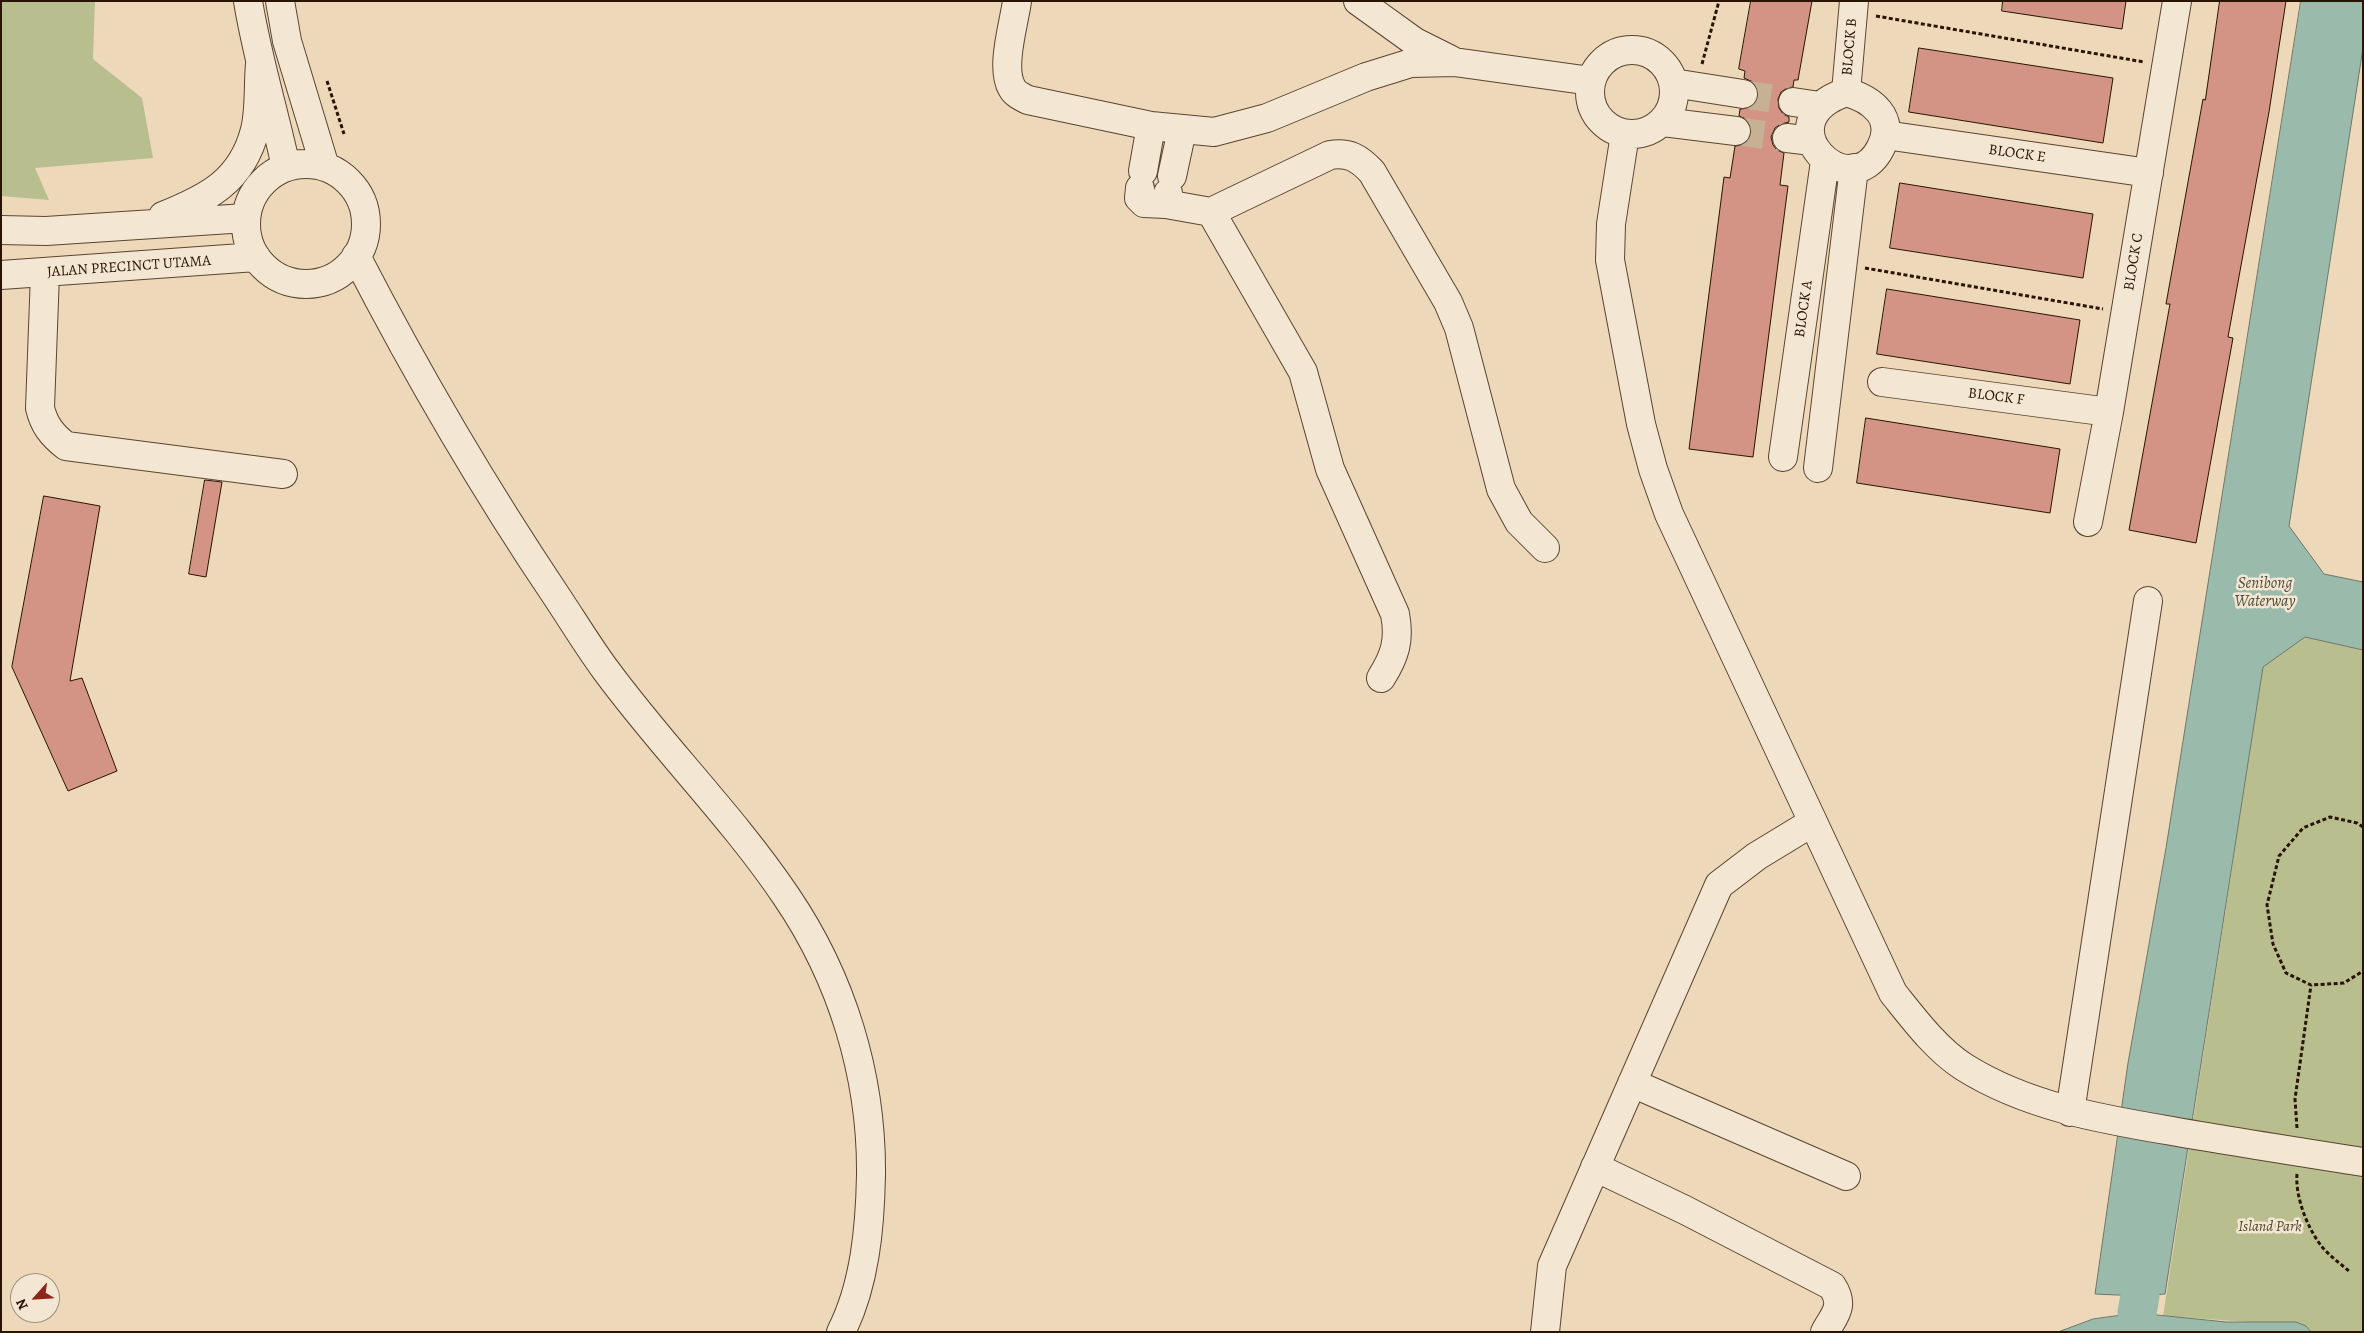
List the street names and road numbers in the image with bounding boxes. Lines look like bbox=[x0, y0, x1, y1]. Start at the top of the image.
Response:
street label: BLOCK B bbox=[1839, 17, 1861, 77]
street label: BLOCK E bbox=[1987, 141, 2047, 167]
street label: BLOCK C bbox=[2121, 232, 2147, 292]
street label: JALAN PRECINCT UTAMA bbox=[46, 252, 212, 282]
street label: BLOCK A bbox=[1791, 279, 1817, 339]
street label: BLOCK F bbox=[1967, 385, 2025, 409]

